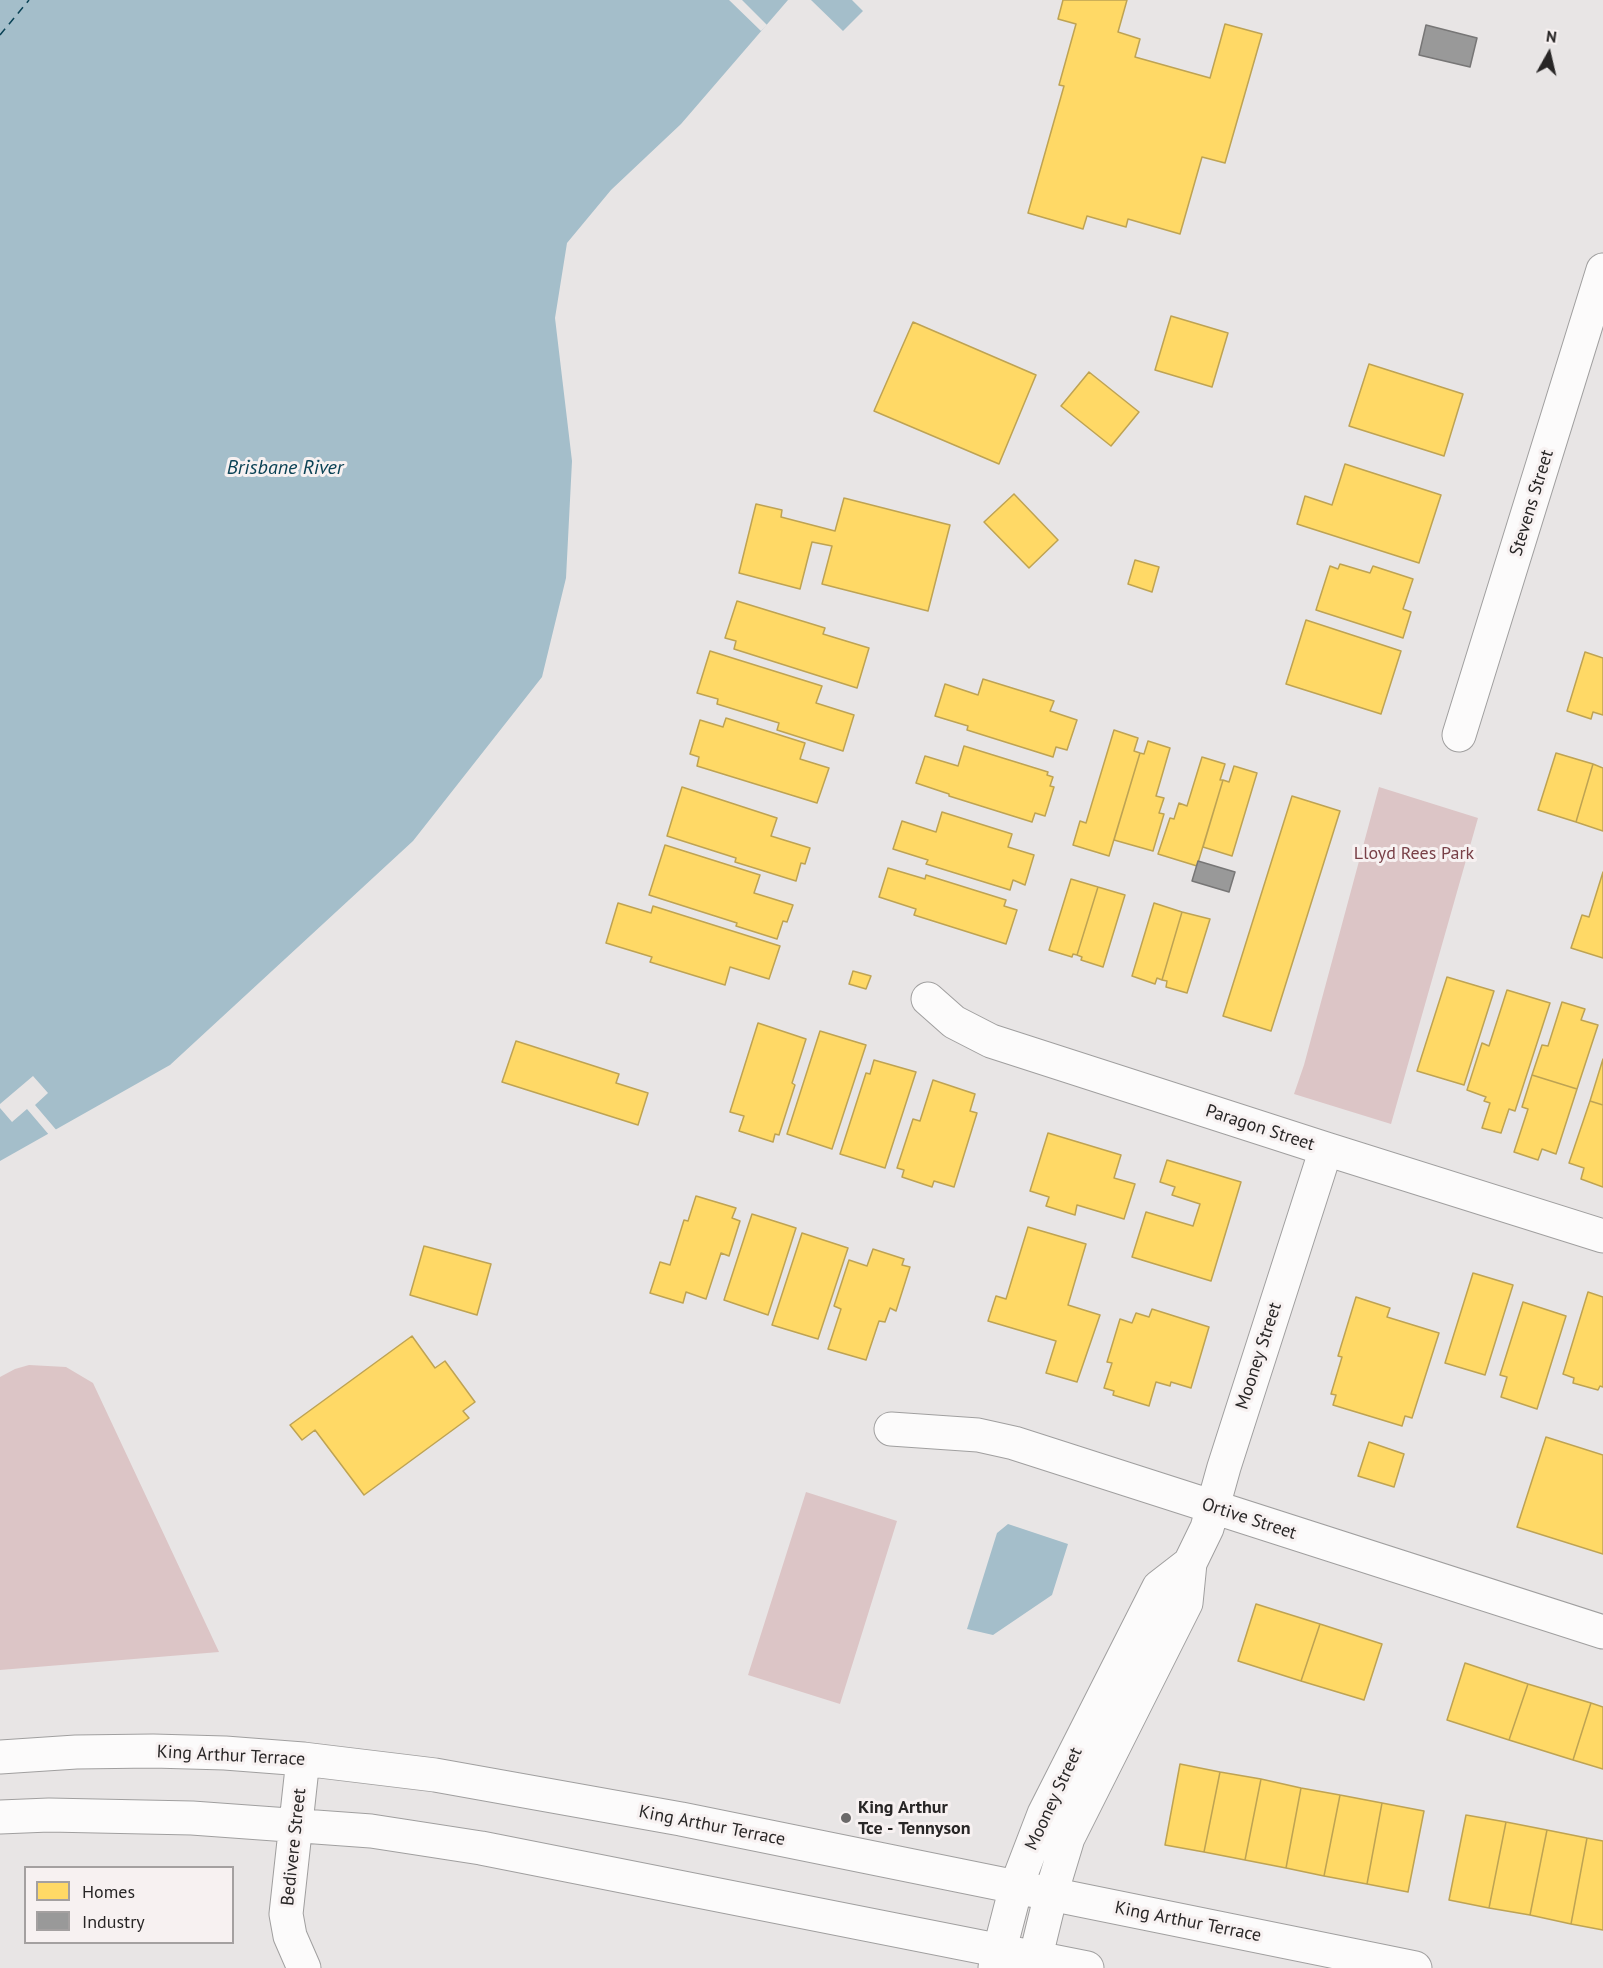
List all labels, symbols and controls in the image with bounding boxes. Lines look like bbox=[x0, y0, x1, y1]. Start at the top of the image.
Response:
north arrow bbox=[1519, 24, 1579, 84]
text: N bbox=[1545, 26, 1558, 47]
street label: Stevens Street bbox=[1506, 447, 1558, 559]
water label: Brisbane River bbox=[227, 456, 343, 480]
park label: Lloyd Rees Park bbox=[1354, 843, 1474, 865]
street label: Paragon Street bbox=[1203, 1100, 1317, 1156]
street label: Mooney Street bbox=[1232, 1300, 1286, 1412]
street label: Ortive Street bbox=[1199, 1494, 1299, 1544]
street label: King Arthur Terrace bbox=[156, 1741, 306, 1771]
street label: Mooney Street bbox=[1021, 1744, 1087, 1854]
street label: Bedivere Street bbox=[277, 1787, 311, 1907]
place label: King Arthur Tce - Tennyson bbox=[858, 1797, 970, 1840]
street label: King Arthur Terrace bbox=[637, 1801, 787, 1851]
marker: King Arthur Tce - Tennyson bbox=[839, 1811, 853, 1825]
legend bbox=[24, 1866, 234, 1944]
text: Homes bbox=[82, 1880, 135, 1903]
street label: King Arthur Terrace bbox=[1113, 1897, 1263, 1947]
text: Industry bbox=[82, 1910, 145, 1933]

